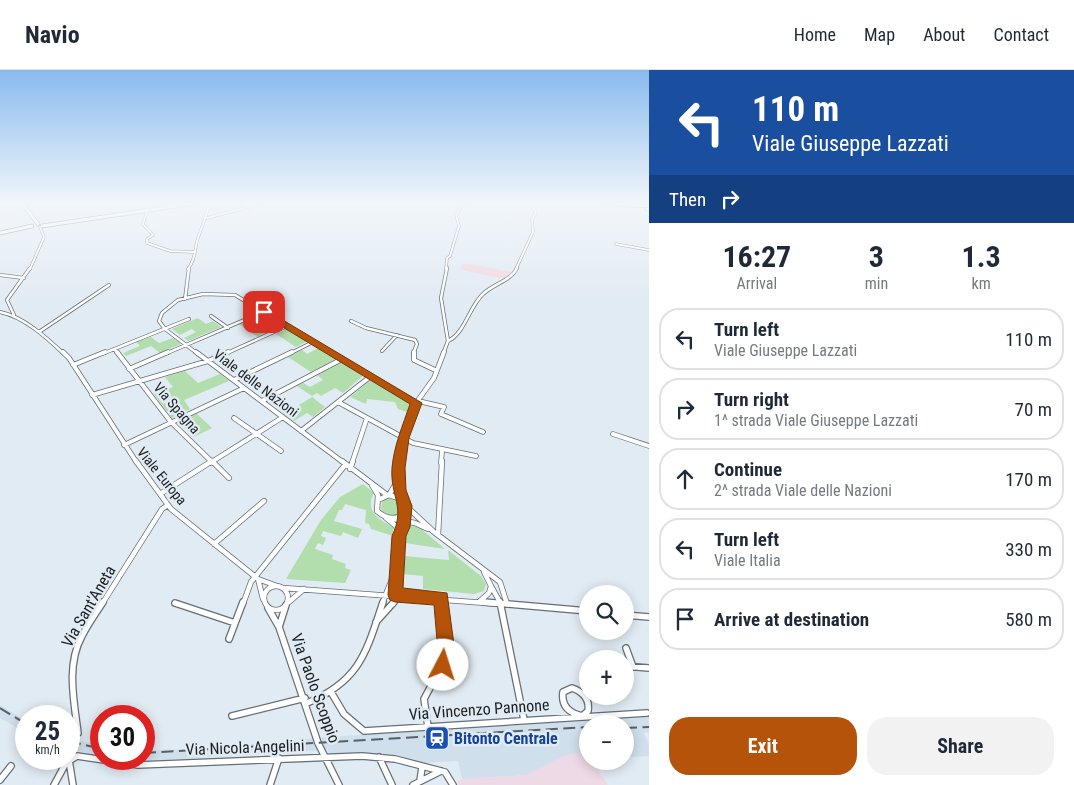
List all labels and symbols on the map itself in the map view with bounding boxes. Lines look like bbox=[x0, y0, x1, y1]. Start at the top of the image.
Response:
pin bbox=[243, 291, 285, 333]
street label: Viale delle Nazioni bbox=[210, 346, 302, 420]
street label: Via Spagna bbox=[151, 379, 203, 437]
street label: Viale Europa bbox=[134, 444, 190, 508]
street label: Via Sant'Aneta bbox=[57, 562, 119, 650]
street label: Via Paolo Scoppio bbox=[287, 631, 344, 745]
position arrow bbox=[416, 638, 468, 690]
street label: Via Vincenzo Pannone bbox=[408, 695, 550, 724]
speed limit sign: 30 bbox=[90, 705, 155, 770]
station icon: Bitonto Centrale bbox=[424, 725, 450, 751]
place label: Bitonto Centrale bbox=[454, 729, 558, 748]
street label: Via Nicola Angelini bbox=[185, 736, 305, 759]

